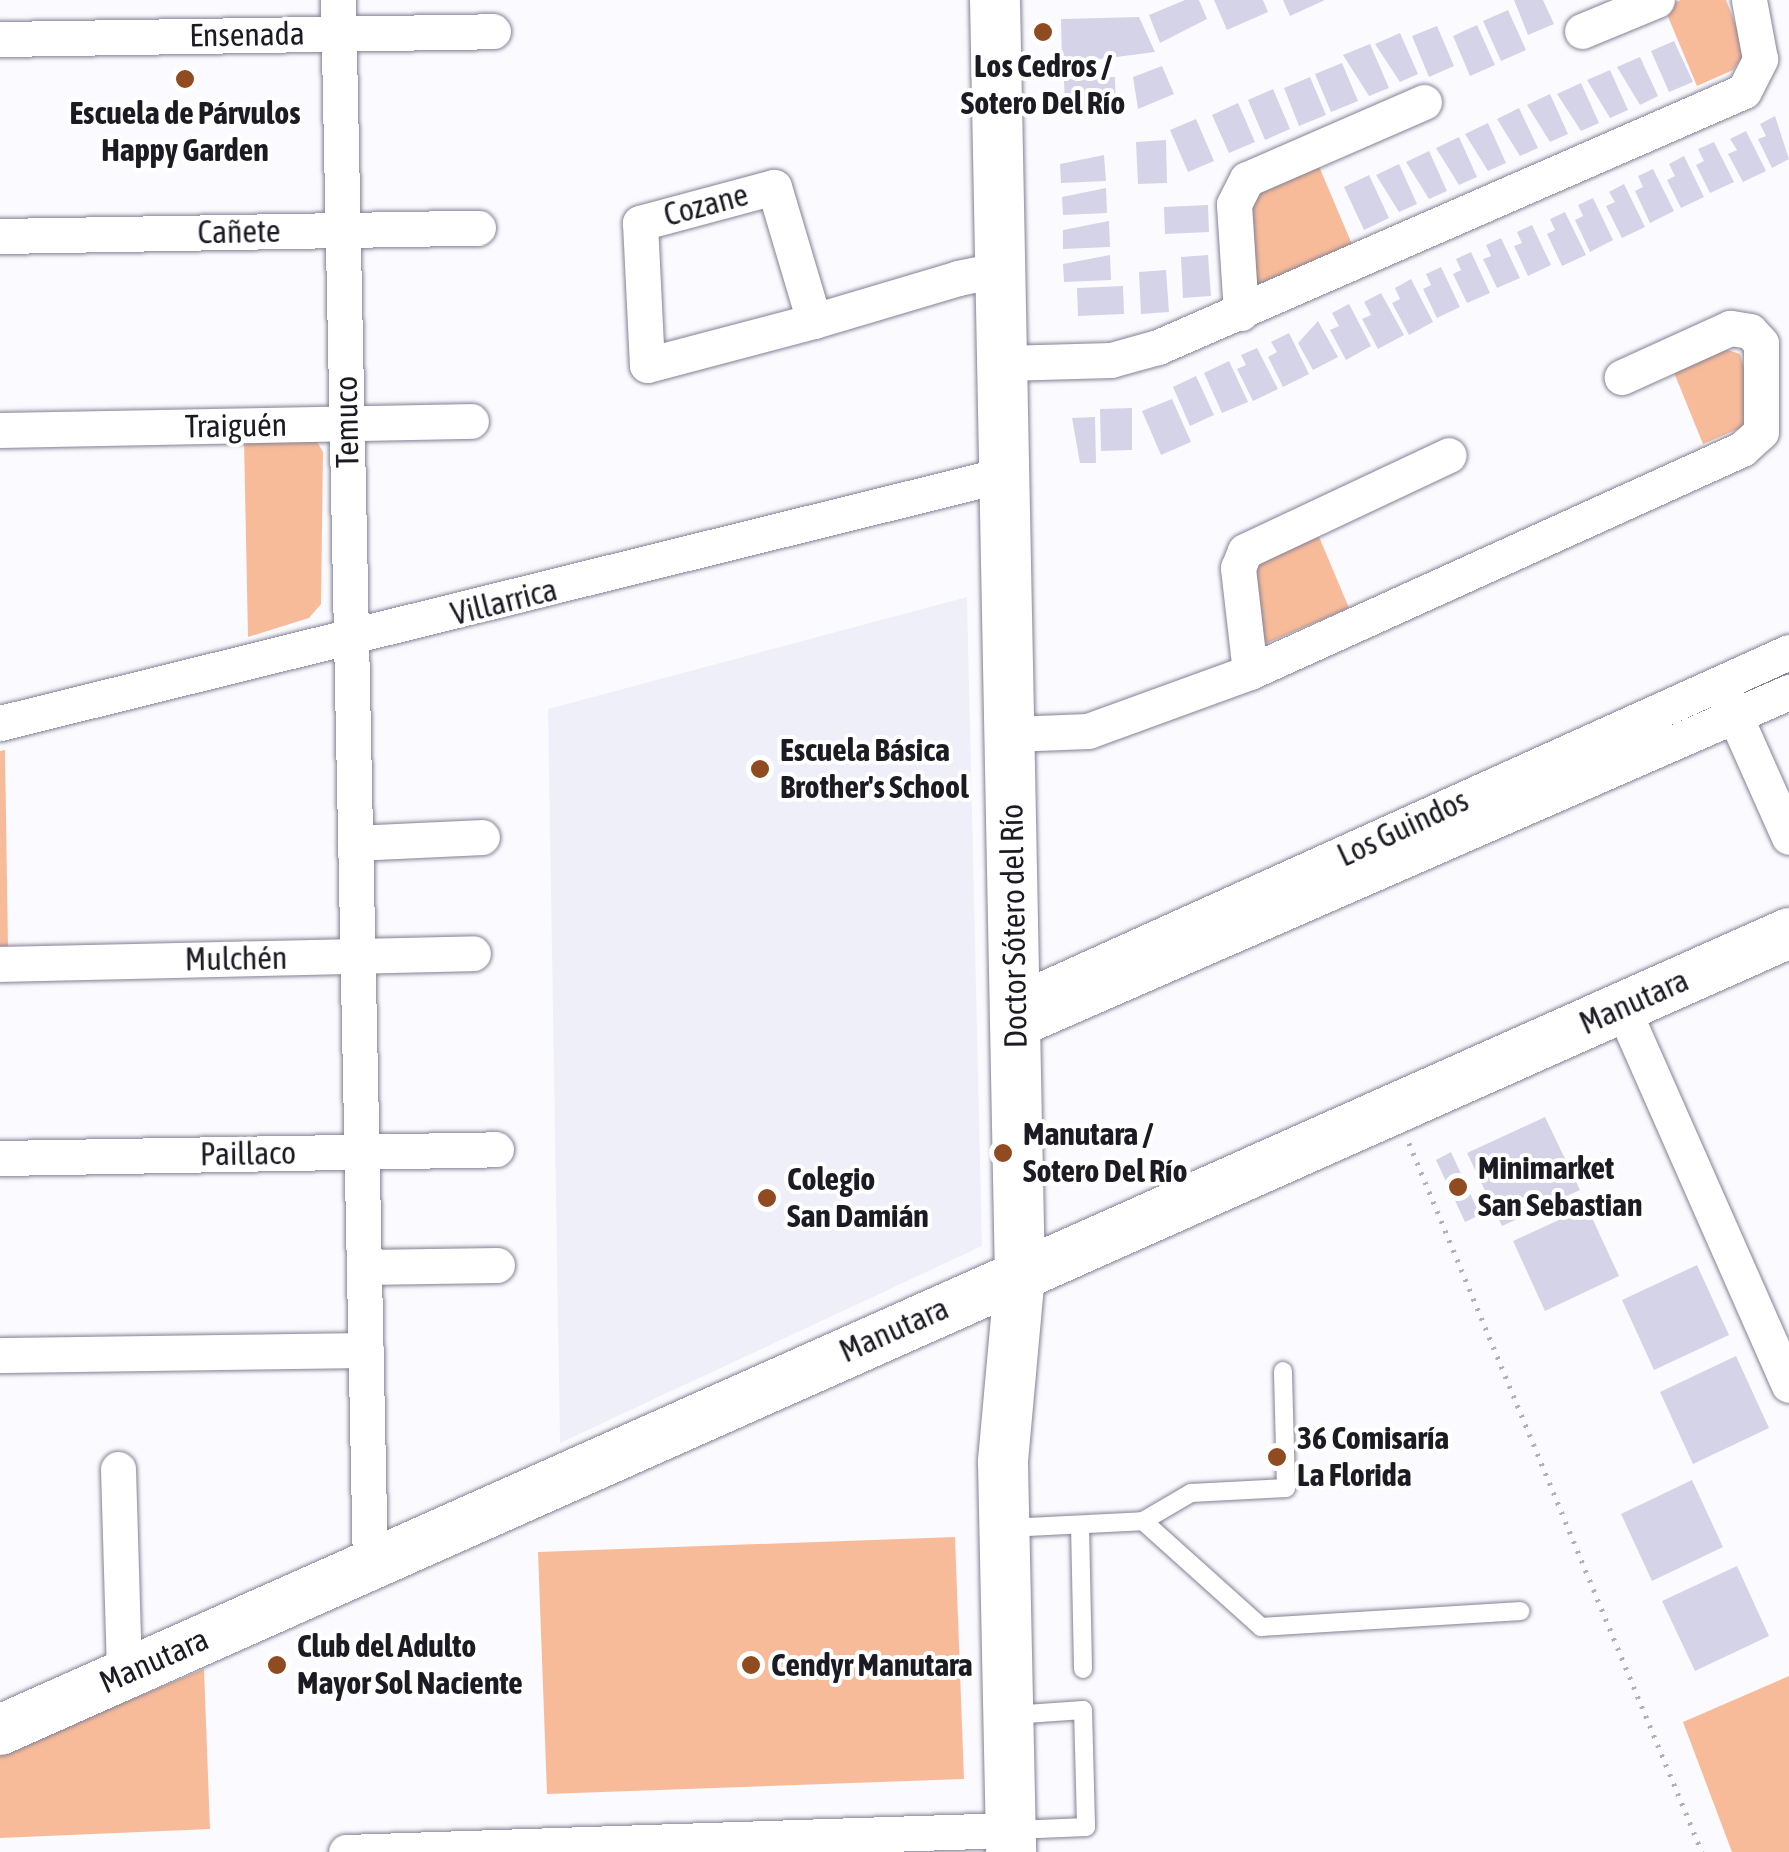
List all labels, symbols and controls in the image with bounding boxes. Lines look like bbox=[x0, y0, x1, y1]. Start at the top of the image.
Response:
street label: Ensenada bbox=[189, 15, 305, 55]
marker: Los Cedros / Sotero Del Río bbox=[1032, 21, 1054, 43]
place label: Los Cedros / Sotero Del Río bbox=[961, 48, 1125, 123]
marker: Escuela de Párvulos Happy Garden bbox=[174, 68, 196, 90]
place label: Escuela de Párvulos Happy Garden bbox=[69, 95, 301, 170]
street label: Cozane bbox=[660, 175, 752, 235]
street label: Cañete bbox=[197, 212, 281, 252]
street label: Temuco bbox=[327, 376, 367, 468]
street label: Traiguén bbox=[184, 406, 288, 446]
street label: Villarrica bbox=[447, 570, 561, 634]
place label: Escuela Básica Brother's School bbox=[780, 732, 969, 807]
marker: Escuela Básica Brother's School bbox=[749, 758, 771, 780]
street label: Los Guindos bbox=[1331, 781, 1475, 875]
street label: Doctor Sótero del Río bbox=[993, 804, 1035, 1048]
street label: Mulchén bbox=[184, 939, 288, 979]
street label: Manutara bbox=[1574, 961, 1694, 1043]
place label: Manutara / Sotero Del Río bbox=[1023, 1116, 1187, 1191]
street label: Paillaco bbox=[200, 1134, 296, 1174]
marker: Manutara / Sotero Del Río bbox=[992, 1142, 1014, 1164]
place label: Minimarket San Sebastian bbox=[1478, 1150, 1643, 1225]
place label: Colegio San Damián bbox=[787, 1161, 929, 1236]
marker: Minimarket San Sebastian bbox=[1447, 1176, 1469, 1198]
marker: Colegio San Damián bbox=[756, 1187, 778, 1209]
street label: Manutara bbox=[834, 1289, 954, 1371]
place label: 36 Comisaría La Florida bbox=[1297, 1420, 1449, 1495]
marker: 36 Comisaría La Florida bbox=[1266, 1446, 1288, 1468]
street label: Manutara bbox=[94, 1620, 214, 1702]
place label: Club del Adulto Mayor Sol Naciente bbox=[297, 1628, 523, 1703]
place label: Cendyr Manutara bbox=[771, 1646, 973, 1684]
marker: Club del Adulto Mayor Sol Naciente bbox=[266, 1654, 288, 1676]
marker: Cendyr Manutara bbox=[740, 1654, 762, 1676]

